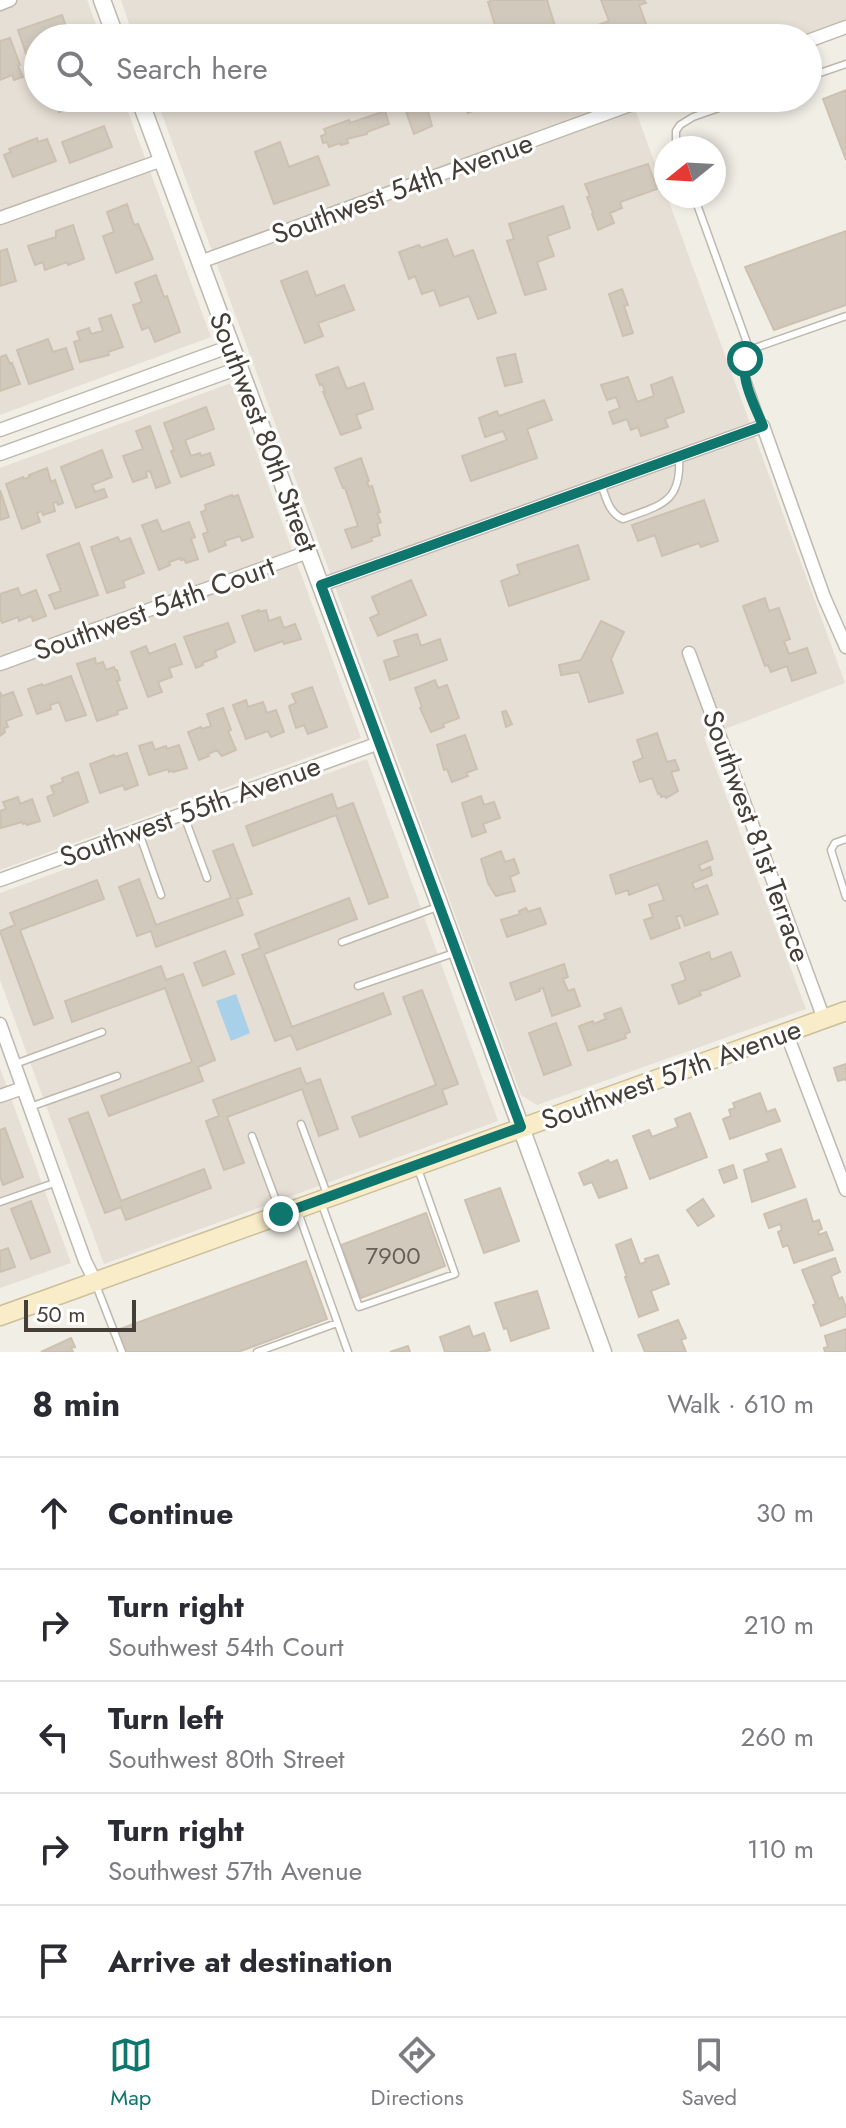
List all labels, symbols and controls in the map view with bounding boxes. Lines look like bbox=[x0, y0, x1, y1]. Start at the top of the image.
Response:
search box bbox=[24, 24, 822, 112]
icon: search bbox=[52, 46, 96, 90]
text: Search here bbox=[116, 47, 268, 90]
street label: Southwest 54th Avenue bbox=[266, 122, 538, 255]
north arrow bbox=[654, 136, 726, 208]
street label: Southwest 80th Street bbox=[199, 306, 328, 559]
route start bbox=[727, 341, 763, 377]
street label: Southwest 54th Court bbox=[28, 546, 281, 671]
street label: Southwest 81st Terrace bbox=[692, 704, 821, 968]
street label: Southwest 55th Avenue bbox=[54, 745, 326, 878]
street label: Southwest 57th Avenue bbox=[536, 1008, 807, 1141]
route end bbox=[263, 1196, 299, 1232]
house number: 7900 bbox=[365, 1238, 421, 1273]
scale bar bbox=[24, 1296, 136, 1332]
text: 50 m bbox=[36, 1298, 85, 1330]
text: 8 min bbox=[32, 1380, 120, 1429]
text: Walk · 610 m bbox=[667, 1385, 814, 1423]
icon: ahead bbox=[32, 1491, 76, 1535]
text: Continue bbox=[108, 1492, 234, 1535]
text: 30 m bbox=[756, 1494, 814, 1532]
text: Turn right bbox=[108, 1585, 244, 1628]
icon: right bbox=[32, 1603, 76, 1647]
text: 210 m bbox=[744, 1606, 814, 1644]
text: Southwest 54th Court bbox=[108, 1628, 343, 1666]
text: Turn left bbox=[108, 1697, 223, 1740]
icon: left bbox=[32, 1715, 76, 1759]
text: 260 m bbox=[741, 1718, 814, 1756]
text: Southwest 80th Street bbox=[108, 1740, 345, 1778]
text: Turn right bbox=[108, 1809, 244, 1852]
icon: right bbox=[32, 1827, 76, 1871]
text: 110 m bbox=[747, 1830, 814, 1868]
text: Southwest 57th Avenue bbox=[108, 1852, 362, 1890]
icon: arrive bbox=[32, 1939, 76, 1983]
text: Arrive at destination bbox=[108, 1940, 393, 1983]
tab: Map bbox=[109, 2033, 153, 2113]
tab: Directions bbox=[371, 2033, 464, 2113]
tab: Saved bbox=[681, 2033, 737, 2113]

